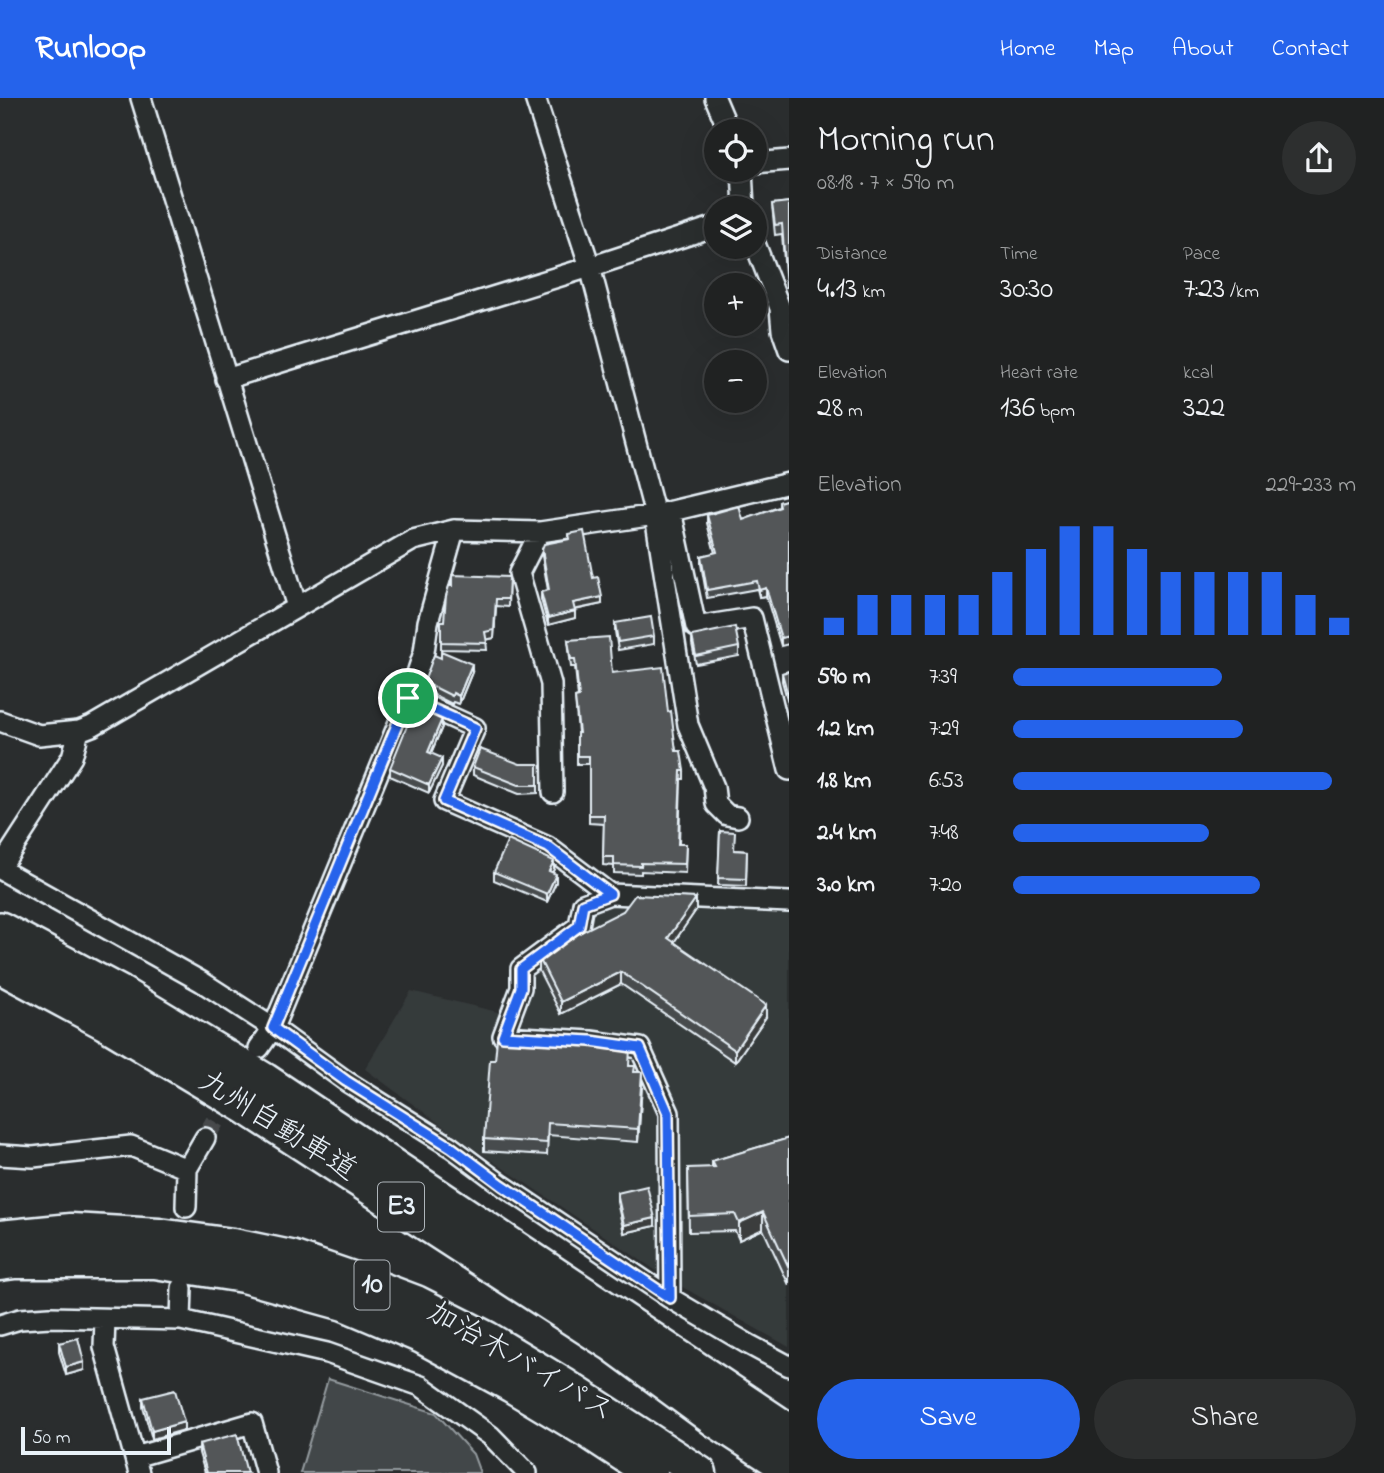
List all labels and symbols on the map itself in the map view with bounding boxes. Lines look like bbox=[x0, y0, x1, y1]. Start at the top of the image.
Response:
pin bbox=[378, 668, 438, 728]
street label: 九州自動車道 bbox=[189, 1061, 365, 1193]
road number: E3 bbox=[378, 1182, 424, 1232]
road number: 10 bbox=[354, 1260, 390, 1310]
street label: 加治木バイパス bbox=[418, 1292, 622, 1434]
scale bar bbox=[21, 1424, 172, 1456]

